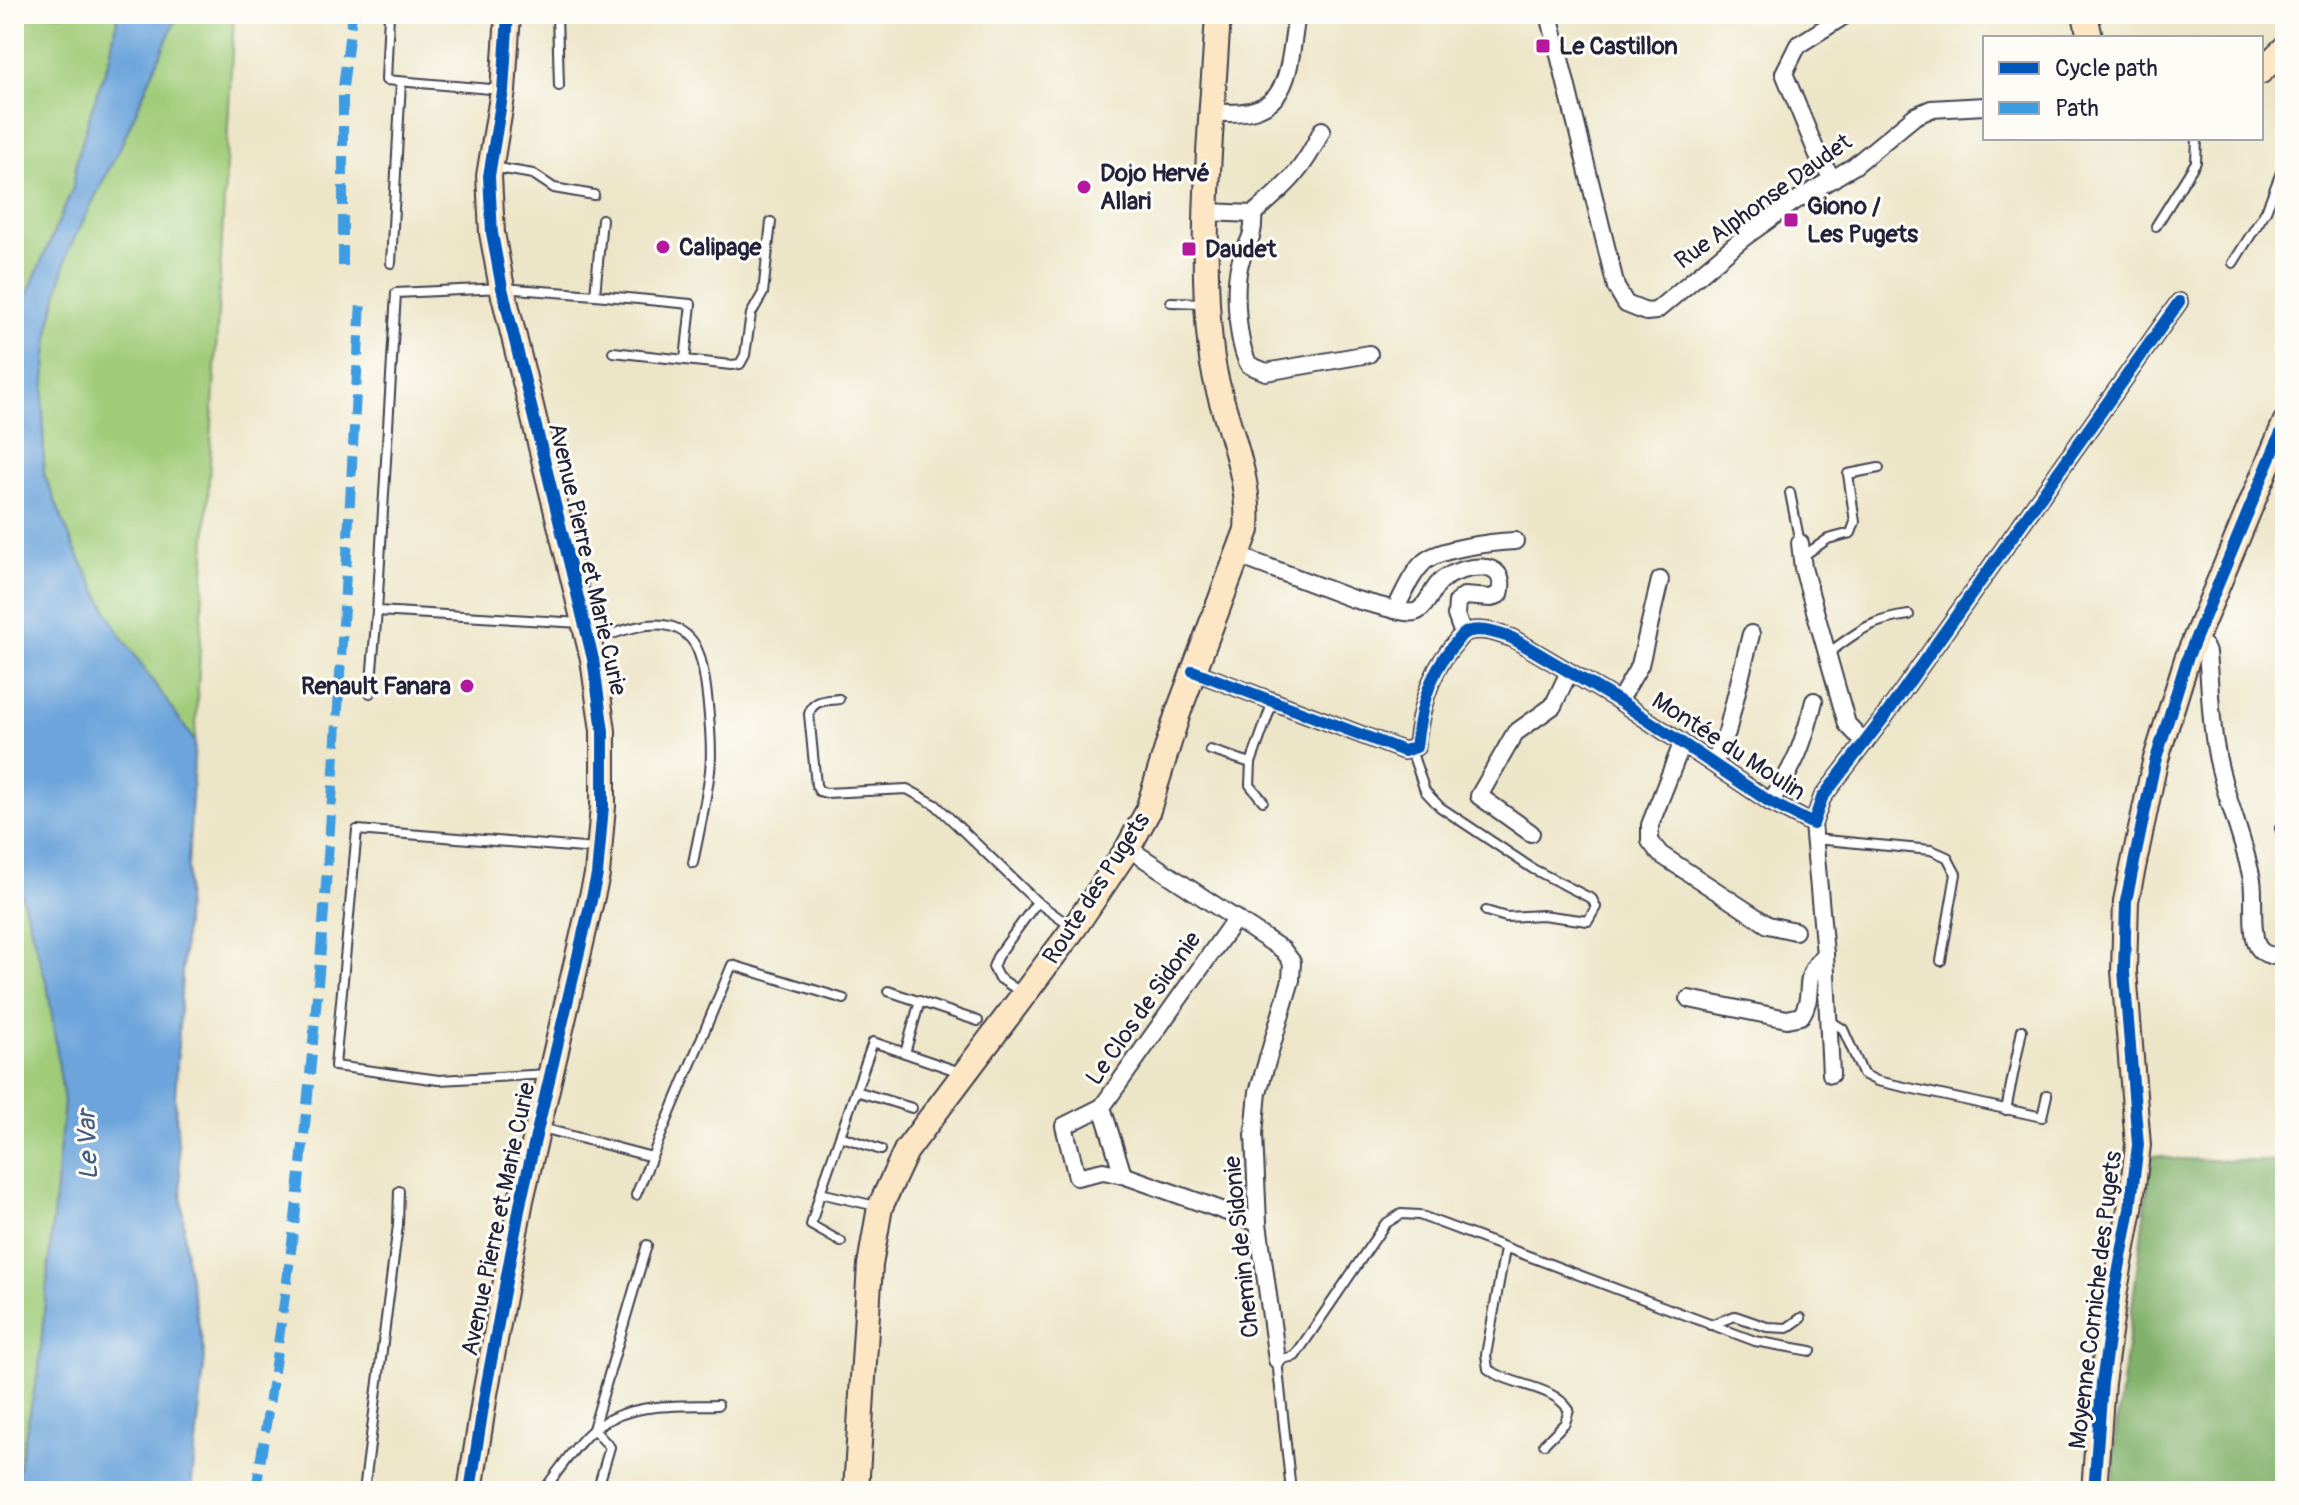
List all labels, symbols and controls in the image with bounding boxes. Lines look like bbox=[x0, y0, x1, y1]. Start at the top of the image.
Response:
place label: Le Castillon bbox=[1559, 32, 1678, 61]
legend bbox=[1983, 36, 2263, 140]
marker: Le Castillon bbox=[1534, 37, 1552, 55]
text: Cycle path bbox=[2055, 54, 2158, 83]
text: Path bbox=[2055, 94, 2099, 123]
street label: Rue Alphonse Daudet bbox=[1669, 127, 1858, 275]
place label: Dojo Hervé Allari bbox=[1100, 159, 1210, 216]
marker: Dojo Hervé Allari bbox=[1075, 178, 1093, 196]
place label: Giono / Les Pugets bbox=[1807, 192, 1918, 249]
marker: Giono / Les Pugets bbox=[1782, 211, 1800, 229]
place label: Calipage bbox=[679, 233, 763, 262]
place label: Daudet bbox=[1205, 235, 1278, 264]
marker: Calipage bbox=[654, 238, 672, 256]
marker: Daudet bbox=[1180, 240, 1198, 258]
street label: Avenue Pierre et Marie Curie bbox=[542, 420, 633, 698]
place label: Renault Fanara bbox=[301, 672, 451, 701]
marker: Renault Fanara bbox=[458, 677, 476, 695]
street label: Montée du Moulin bbox=[1646, 686, 1811, 807]
street label: Route des Pugets bbox=[1037, 807, 1156, 970]
street label: Le Clos de Sidonie bbox=[1080, 926, 1207, 1091]
street label: Avenue Pierre et Marie Curie bbox=[455, 1080, 542, 1358]
water label: Le Var bbox=[71, 1106, 105, 1181]
street label: Moyenne Corniche des Pugets bbox=[2063, 1149, 2128, 1451]
street label: Chemin de Sidonie bbox=[1218, 1154, 1265, 1339]

